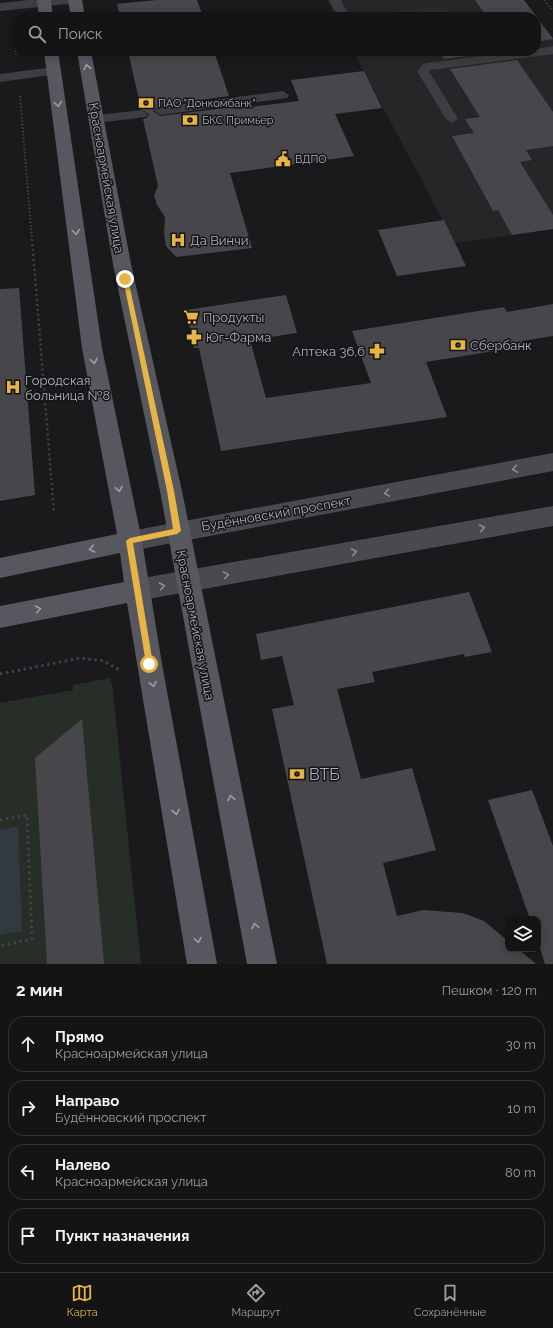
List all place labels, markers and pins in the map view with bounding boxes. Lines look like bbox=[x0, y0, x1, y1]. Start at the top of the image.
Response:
bank icon: ПАО "Донкомбанк" bbox=[137, 94, 155, 112]
place label: ПАО "Донкомбанк" bbox=[158, 97, 256, 110]
bank icon: БКС Примьер bbox=[181, 111, 199, 129]
place label: БКС Примьер bbox=[202, 114, 274, 127]
public building icon: ВДПО bbox=[274, 150, 292, 168]
place label: ВДПО bbox=[295, 153, 327, 166]
hospital icon: Да Винчи bbox=[169, 231, 187, 249]
place label: Да Винчи bbox=[190, 233, 249, 248]
supermarket icon: Продукты bbox=[182, 308, 200, 326]
place label: Продукты bbox=[203, 310, 264, 325]
pharmacy icon: Юг-Фарма bbox=[185, 328, 203, 346]
place label: Юг-Фарма bbox=[206, 330, 271, 345]
bank icon: Сбербанк bbox=[449, 336, 467, 354]
place label: Сбербанк bbox=[470, 338, 532, 353]
pharmacy icon: Аптека 36,6 bbox=[368, 342, 386, 360]
place label: Аптека 36,6 bbox=[292, 344, 365, 359]
place label: Городская больница №8 bbox=[25, 373, 110, 403]
hospital icon: Городская больница №8 bbox=[4, 378, 22, 396]
bank icon: ВТБ bbox=[288, 765, 306, 783]
place label: ВТБ bbox=[309, 765, 340, 784]

